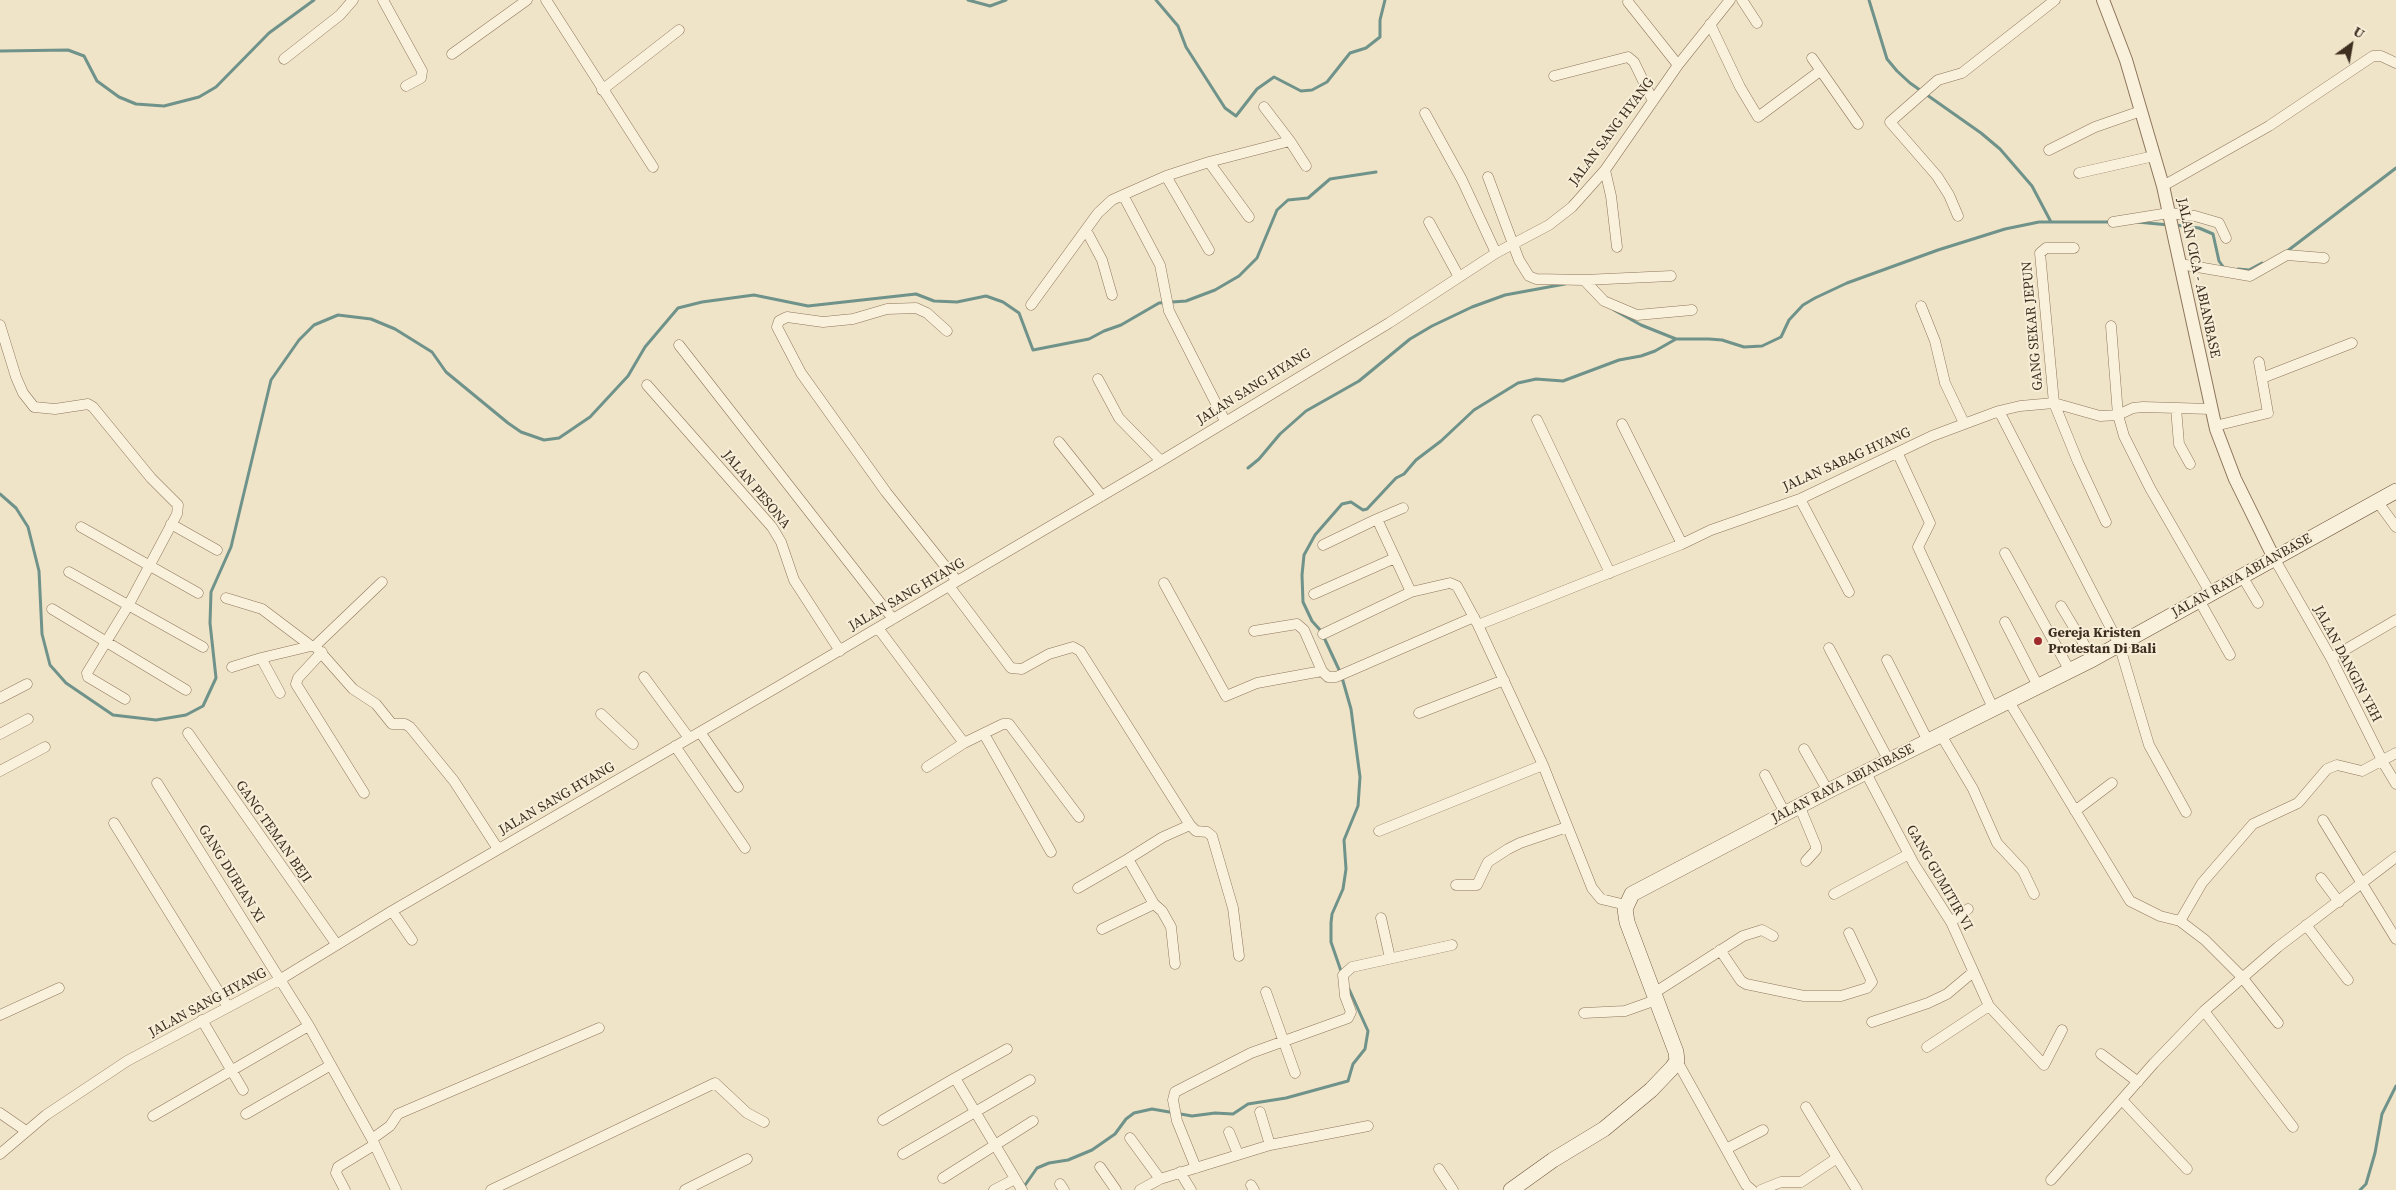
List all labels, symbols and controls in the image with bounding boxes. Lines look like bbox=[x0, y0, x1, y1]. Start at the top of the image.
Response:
north arrow bbox=[2326, 20, 2376, 70]
text: U bbox=[2349, 21, 2369, 43]
street label: JALAN SANG HYANG bbox=[1566, 75, 1658, 189]
street label: JALAN CICA - ABIANBASE bbox=[2173, 197, 2223, 359]
street label: GANG SEKAR JEPUN bbox=[2019, 261, 2047, 391]
street label: JALAN SANG HYANG bbox=[1194, 345, 1314, 429]
street label: JALAN SABAG HYANG bbox=[1780, 424, 1914, 496]
street label: JALAN PESONA bbox=[718, 447, 794, 533]
street label: JALAN RAYA ABIANBASE bbox=[2169, 530, 2315, 622]
street label: JALAN SANG HYANG bbox=[846, 555, 968, 635]
street label: JALAN DANGIN YEH bbox=[2309, 603, 2385, 725]
place label: Gereja Kristen Protestan Di Bali bbox=[2048, 625, 2156, 658]
marker: Gereja Kristen Protestan Di Bali bbox=[2032, 635, 2044, 647]
street label: JALAN RAYA ABIANBASE bbox=[1769, 741, 1917, 827]
street label: JALAN SANG HYANG bbox=[496, 759, 618, 839]
street label: GANG TEMAN BEJI bbox=[231, 778, 315, 886]
street label: GANG DURIAN XI bbox=[194, 822, 268, 926]
street label: GANG GUMITIR VI bbox=[1902, 822, 1976, 934]
street label: JALAN SANG HYANG bbox=[146, 965, 270, 1041]

